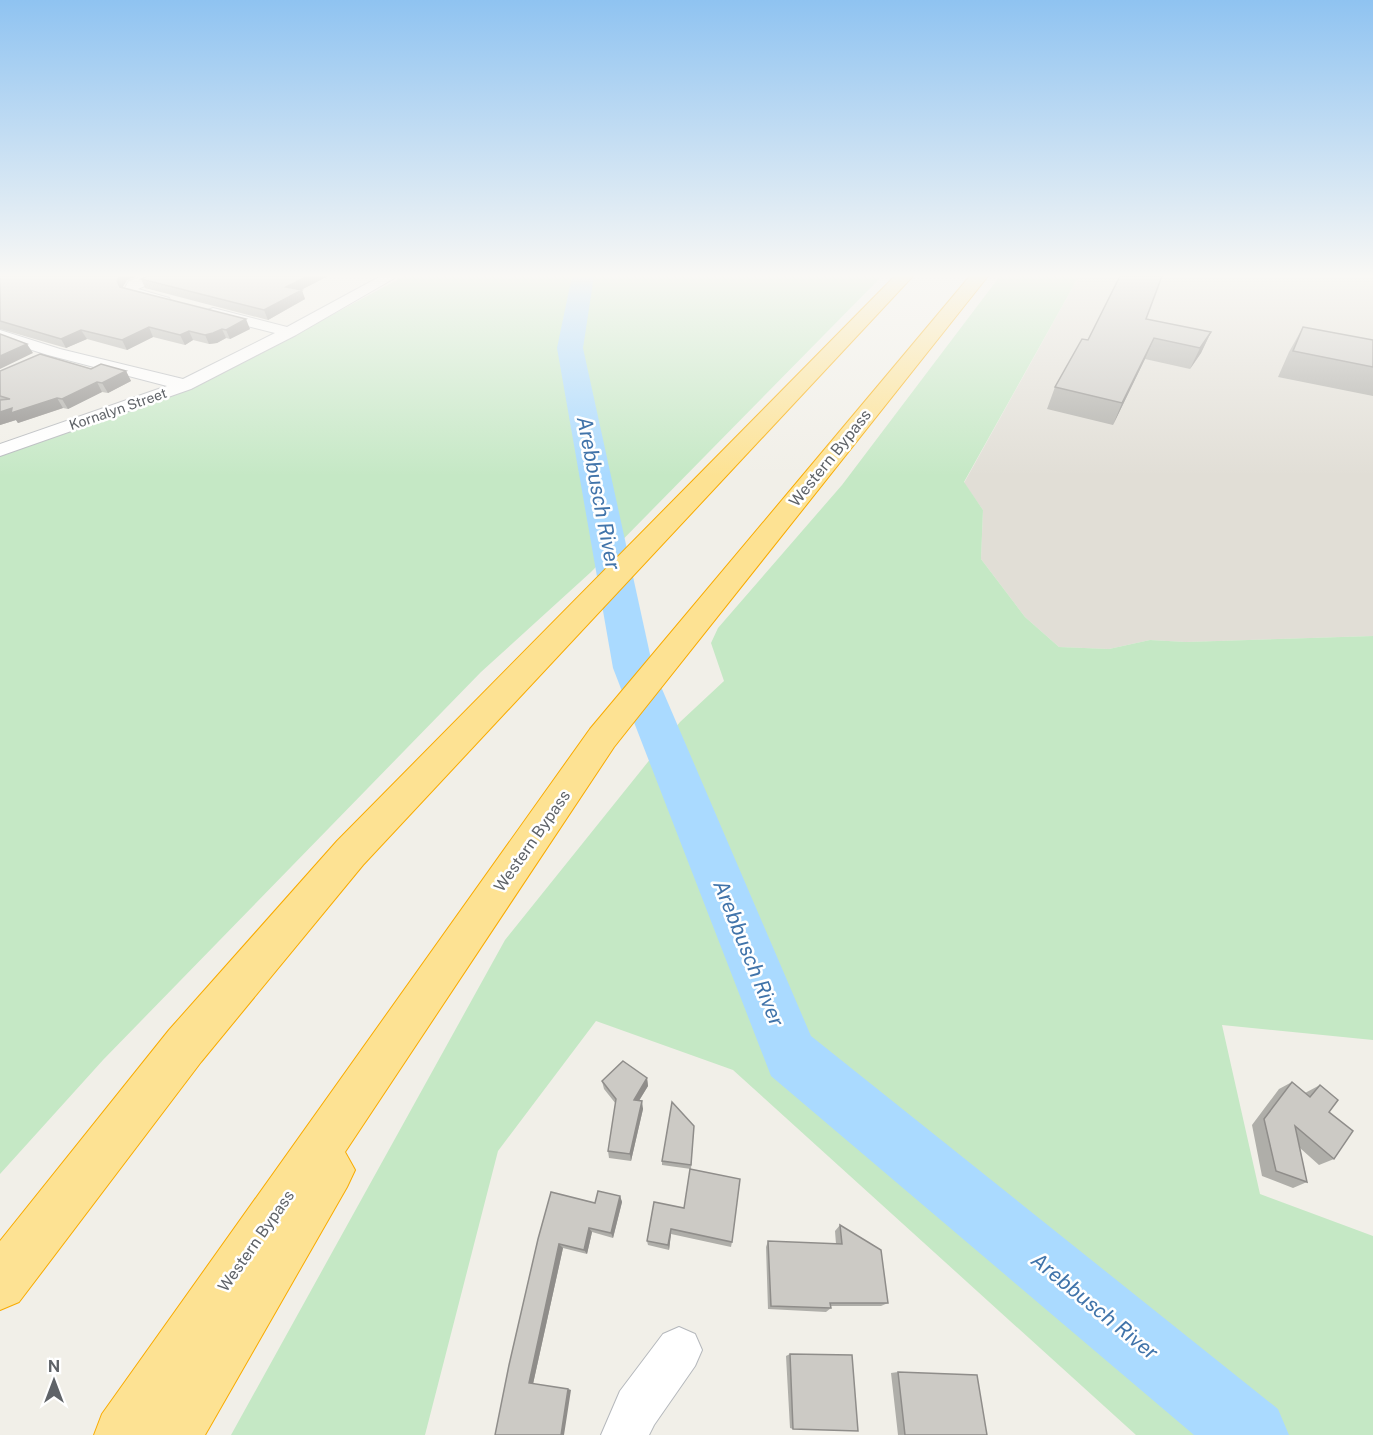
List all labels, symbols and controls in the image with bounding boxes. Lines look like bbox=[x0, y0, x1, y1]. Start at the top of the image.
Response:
street label: Kornalyn Street bbox=[67, 385, 169, 433]
street label: Western Bypass bbox=[785, 406, 875, 510]
water label: Arebbusch River bbox=[572, 414, 626, 573]
street label: Western Bypass bbox=[490, 787, 574, 895]
water label: Arebbusch River bbox=[708, 876, 790, 1031]
street label: Western Bypass bbox=[214, 1187, 298, 1295]
water label: Arebbusch River bbox=[1027, 1247, 1164, 1365]
north arrow bbox=[24, 1351, 84, 1411]
text: N bbox=[48, 1357, 60, 1376]

